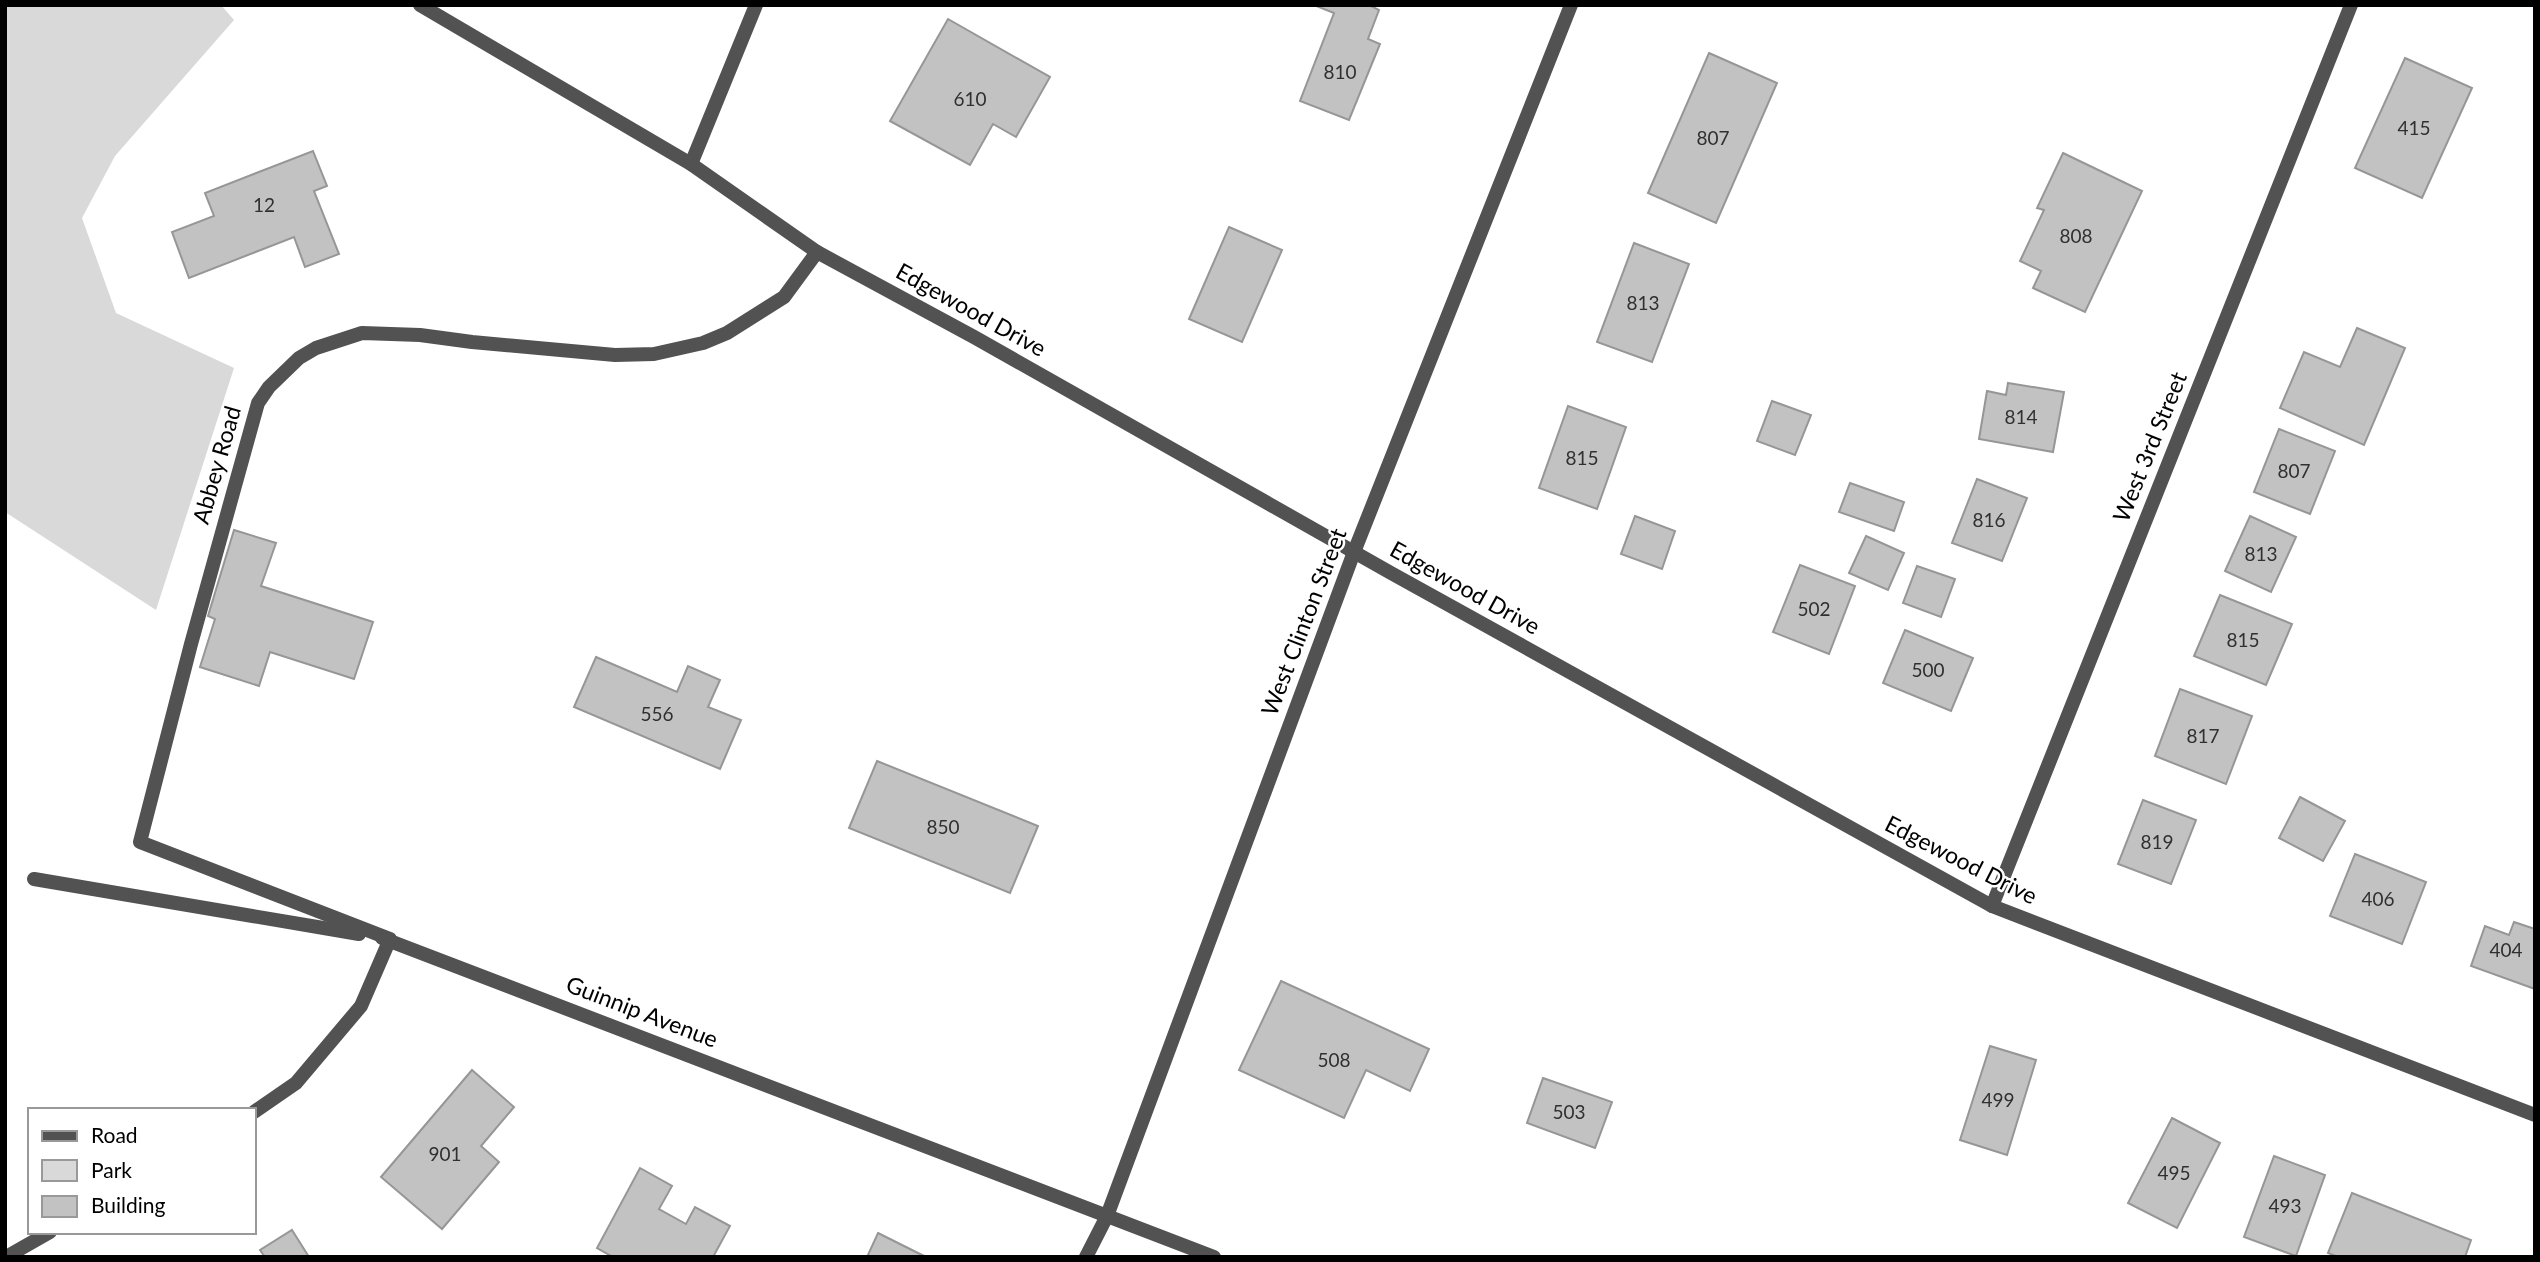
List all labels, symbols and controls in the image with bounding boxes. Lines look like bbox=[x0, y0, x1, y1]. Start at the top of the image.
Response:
house number: 810 bbox=[1323, 60, 1357, 83]
house number: 610 bbox=[953, 87, 987, 110]
house number: 415 bbox=[2397, 116, 2431, 139]
house number: 807 bbox=[1696, 126, 1730, 149]
house number: 12 bbox=[253, 193, 275, 216]
house number: 808 bbox=[2059, 224, 2093, 247]
street label: Edgewood Drive bbox=[892, 256, 1051, 362]
house number: 813 bbox=[1626, 291, 1660, 314]
street label: West 3rd Street bbox=[2106, 367, 2192, 526]
street label: Abbey Road bbox=[186, 403, 246, 527]
house number: 814 bbox=[2004, 405, 2038, 428]
house number: 815 bbox=[1565, 446, 1599, 469]
house number: 807 bbox=[2277, 459, 2311, 482]
house number: 816 bbox=[1972, 508, 2006, 531]
street label: West Clinton Street bbox=[1254, 523, 1352, 719]
street label: Edgewood Drive bbox=[1386, 534, 1545, 640]
house number: 813 bbox=[2244, 542, 2278, 565]
house number: 502 bbox=[1797, 597, 1831, 620]
house number: 815 bbox=[2226, 628, 2260, 651]
house number: 500 bbox=[1911, 658, 1945, 681]
house number: 556 bbox=[640, 702, 674, 725]
house number: 817 bbox=[2186, 724, 2220, 747]
street label: Edgewood Drive bbox=[1881, 809, 2042, 910]
house number: 850 bbox=[926, 815, 960, 838]
house number: 819 bbox=[2140, 830, 2174, 853]
house number: 406 bbox=[2361, 887, 2395, 910]
house number: 404 bbox=[2489, 938, 2523, 961]
street label: Guinnip Avenue bbox=[563, 969, 722, 1053]
house number: 508 bbox=[1317, 1048, 1351, 1071]
house number: 499 bbox=[1981, 1088, 2015, 1111]
house number: 503 bbox=[1552, 1100, 1586, 1123]
legend bbox=[28, 1108, 256, 1234]
text: Road bbox=[91, 1122, 138, 1147]
house number: 901 bbox=[428, 1142, 462, 1165]
text: Park bbox=[91, 1157, 132, 1182]
house number: 495 bbox=[2157, 1161, 2191, 1184]
text: Building bbox=[91, 1192, 166, 1217]
house number: 493 bbox=[2268, 1194, 2302, 1217]

